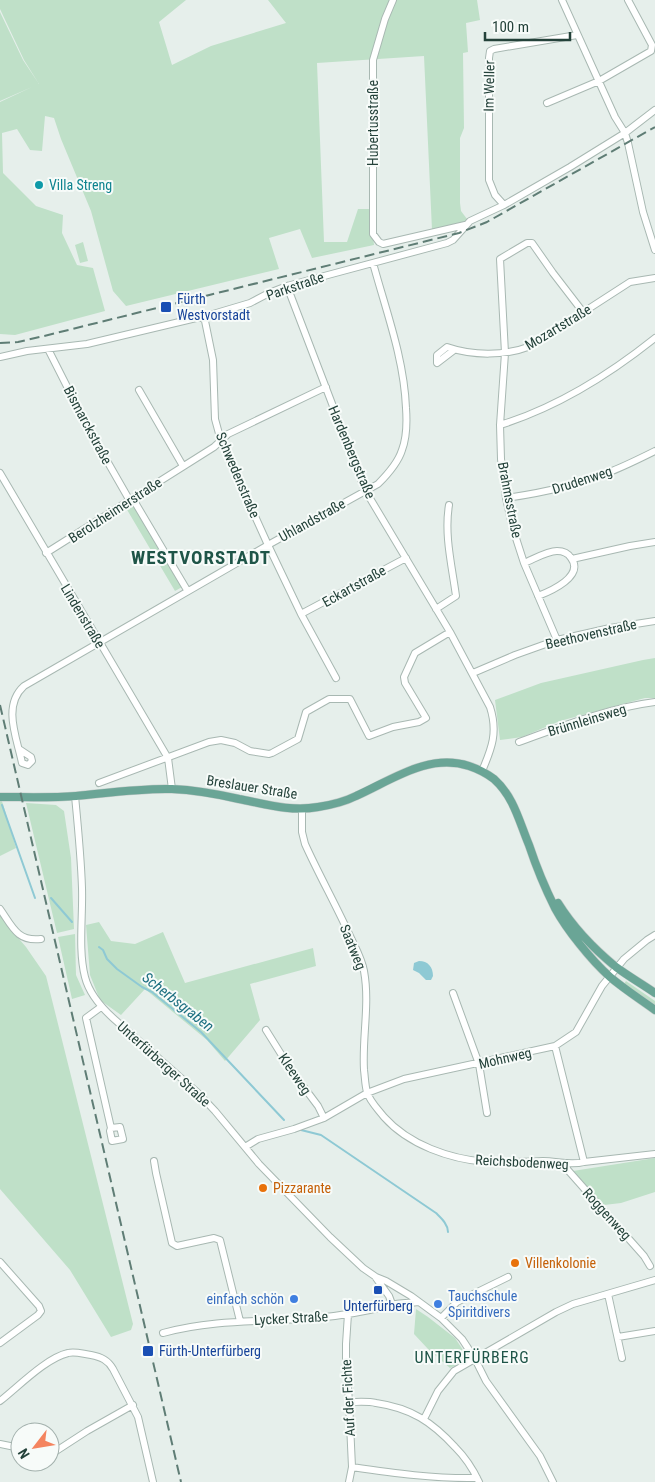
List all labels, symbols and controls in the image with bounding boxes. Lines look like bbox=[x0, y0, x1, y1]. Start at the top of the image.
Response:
scale bar bbox=[485, 10, 570, 42]
text: 100 m bbox=[492, 18, 529, 36]
street label: Im Weller bbox=[481, 60, 497, 112]
street label: Hubertusstraße bbox=[365, 80, 381, 166]
place label: Villa Streng bbox=[49, 177, 112, 193]
marker: Villa Streng bbox=[33, 179, 45, 191]
street label: Parkstraße bbox=[264, 269, 326, 303]
place label: Fürth Westvorstadt bbox=[177, 291, 250, 323]
marker: Fürth Westvorstadt bbox=[159, 300, 173, 314]
street label: Mozartstraße bbox=[522, 301, 594, 353]
street label: Bismarckstraße bbox=[61, 383, 116, 467]
street label: Hardenbergstraße bbox=[325, 403, 379, 501]
street label: Schwedenstraße bbox=[213, 430, 263, 521]
street label: Brahmsstraße bbox=[495, 461, 525, 540]
street label: Drudenweg bbox=[550, 463, 614, 497]
street label: Berolzheimerstraße bbox=[65, 474, 165, 546]
street label: Uhlandstraße bbox=[276, 495, 348, 545]
district label: WESTVORSTADT bbox=[131, 546, 271, 569]
street label: Eckartstraße bbox=[319, 562, 389, 610]
street label: Lindenstraße bbox=[58, 581, 109, 651]
street label: Beethovenstraße bbox=[544, 616, 639, 652]
street label: Brünnleinsweg bbox=[546, 701, 628, 739]
street label: Breslauer Straße bbox=[206, 772, 299, 802]
street label: Saatweg bbox=[337, 922, 369, 972]
water label: Scherbsgraben bbox=[139, 969, 217, 1035]
street label: Unterfürberger Straße bbox=[114, 1018, 214, 1110]
street label: Mohnweg bbox=[477, 1044, 533, 1072]
street label: Kleeweg bbox=[275, 1050, 315, 1098]
street label: Reichsbodenweg bbox=[475, 1152, 569, 1172]
place label: Pizzarante bbox=[273, 1180, 332, 1196]
marker: Pizzarante bbox=[257, 1182, 269, 1194]
street label: Roggenweg bbox=[580, 1185, 634, 1243]
place label: Villenkolonie bbox=[525, 1255, 596, 1271]
marker: Villenkolonie bbox=[509, 1257, 521, 1269]
marker: Unterfürberg bbox=[372, 1284, 384, 1296]
place label: Tauchschule Spiritdivers bbox=[448, 1288, 518, 1320]
place label: einfach schön bbox=[206, 1291, 284, 1307]
marker: einfach schön bbox=[288, 1293, 300, 1305]
place label: Unterfürberg bbox=[343, 1298, 413, 1314]
marker: Tauchschule Spiritdivers bbox=[432, 1298, 444, 1310]
street label: Lycker Straße bbox=[254, 1308, 329, 1328]
place label: Fürth-Unterfürberg bbox=[159, 1343, 261, 1359]
marker: Fürth-Unterfürberg bbox=[141, 1344, 155, 1358]
district label: UNTERFÜRBERG bbox=[414, 1348, 530, 1367]
street label: Auf der Fichte bbox=[338, 1359, 358, 1437]
north arrow bbox=[10, 1422, 60, 1472]
text: N bbox=[15, 1446, 33, 1461]

